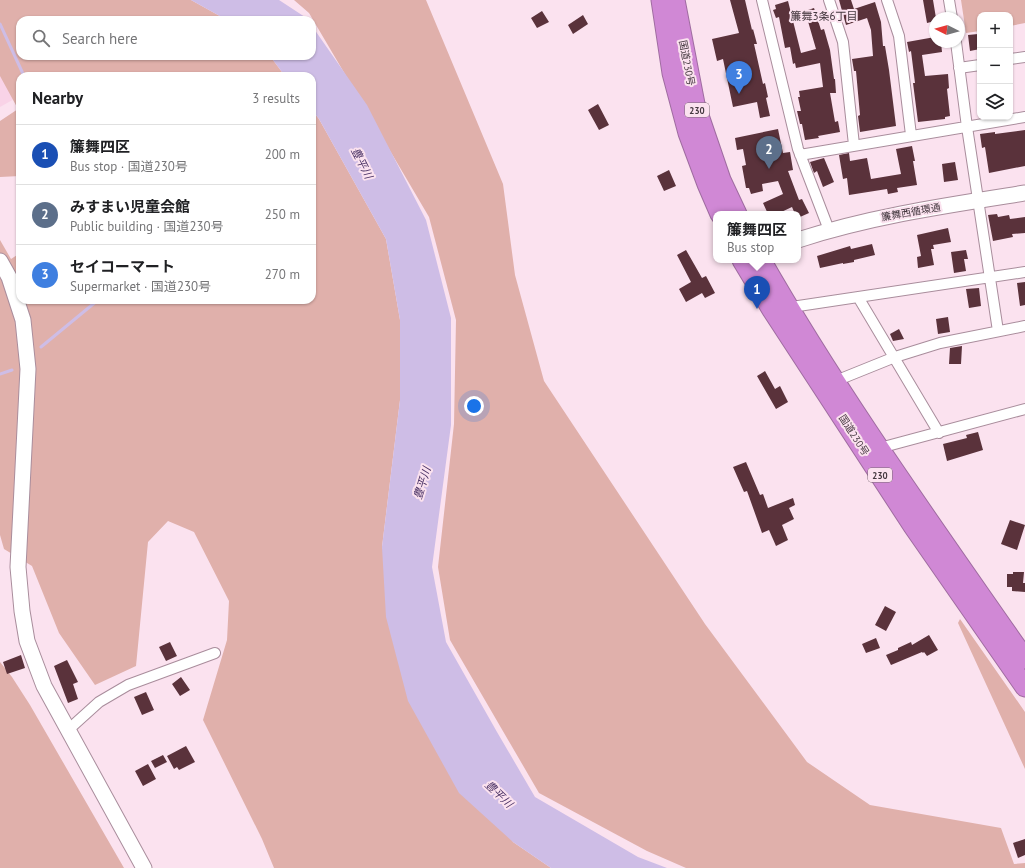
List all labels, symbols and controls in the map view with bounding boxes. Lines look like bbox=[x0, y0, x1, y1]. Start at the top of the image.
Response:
district label: 簾舞3条6丁目 bbox=[791, 9, 858, 23]
north arrow bbox=[929, 12, 965, 48]
map controls bbox=[977, 12, 1013, 120]
button: + bbox=[977, 12, 1013, 48]
search box bbox=[16, 16, 316, 60]
icon: search bbox=[30, 27, 52, 49]
text: Search here bbox=[62, 29, 138, 48]
street label: 国道230号 bbox=[676, 39, 698, 87]
button: − bbox=[977, 48, 1013, 84]
pin: 3 bbox=[726, 61, 752, 94]
button: layers bbox=[977, 84, 1013, 120]
text: Nearby bbox=[32, 87, 83, 109]
text: 3 results bbox=[252, 90, 300, 107]
road number: 230 bbox=[685, 103, 709, 117]
pin: 2 bbox=[756, 136, 782, 169]
text: 簾舞四区 bbox=[70, 137, 130, 156]
water label: 豊平川 bbox=[348, 145, 376, 182]
text: 1 bbox=[41, 146, 49, 163]
text: 200 m bbox=[265, 146, 300, 163]
text: Bus stop · 国道230号 bbox=[70, 158, 188, 175]
text: みすまい児童会館 bbox=[70, 197, 190, 216]
street label: 簾舞西循環通 bbox=[880, 200, 942, 224]
text: 2 bbox=[41, 206, 49, 223]
text: 250 m bbox=[265, 206, 300, 223]
popup bbox=[713, 211, 801, 263]
text: Public building · 国道230号 bbox=[70, 218, 224, 235]
text: 簾舞四区 bbox=[727, 220, 787, 239]
text: Bus stop bbox=[727, 239, 774, 256]
text: セイコーマート bbox=[70, 257, 175, 276]
text: 3 bbox=[41, 266, 49, 283]
text: 270 m bbox=[265, 266, 300, 283]
pin: 1 bbox=[744, 276, 770, 309]
text: Supermarket · 国道230号 bbox=[70, 278, 211, 295]
your location bbox=[464, 396, 484, 416]
street label: 国道230号 bbox=[836, 412, 872, 458]
water label: 豊平川 bbox=[410, 464, 434, 501]
road number: 230 bbox=[868, 468, 892, 482]
water label: 豊平川 bbox=[482, 778, 516, 811]

